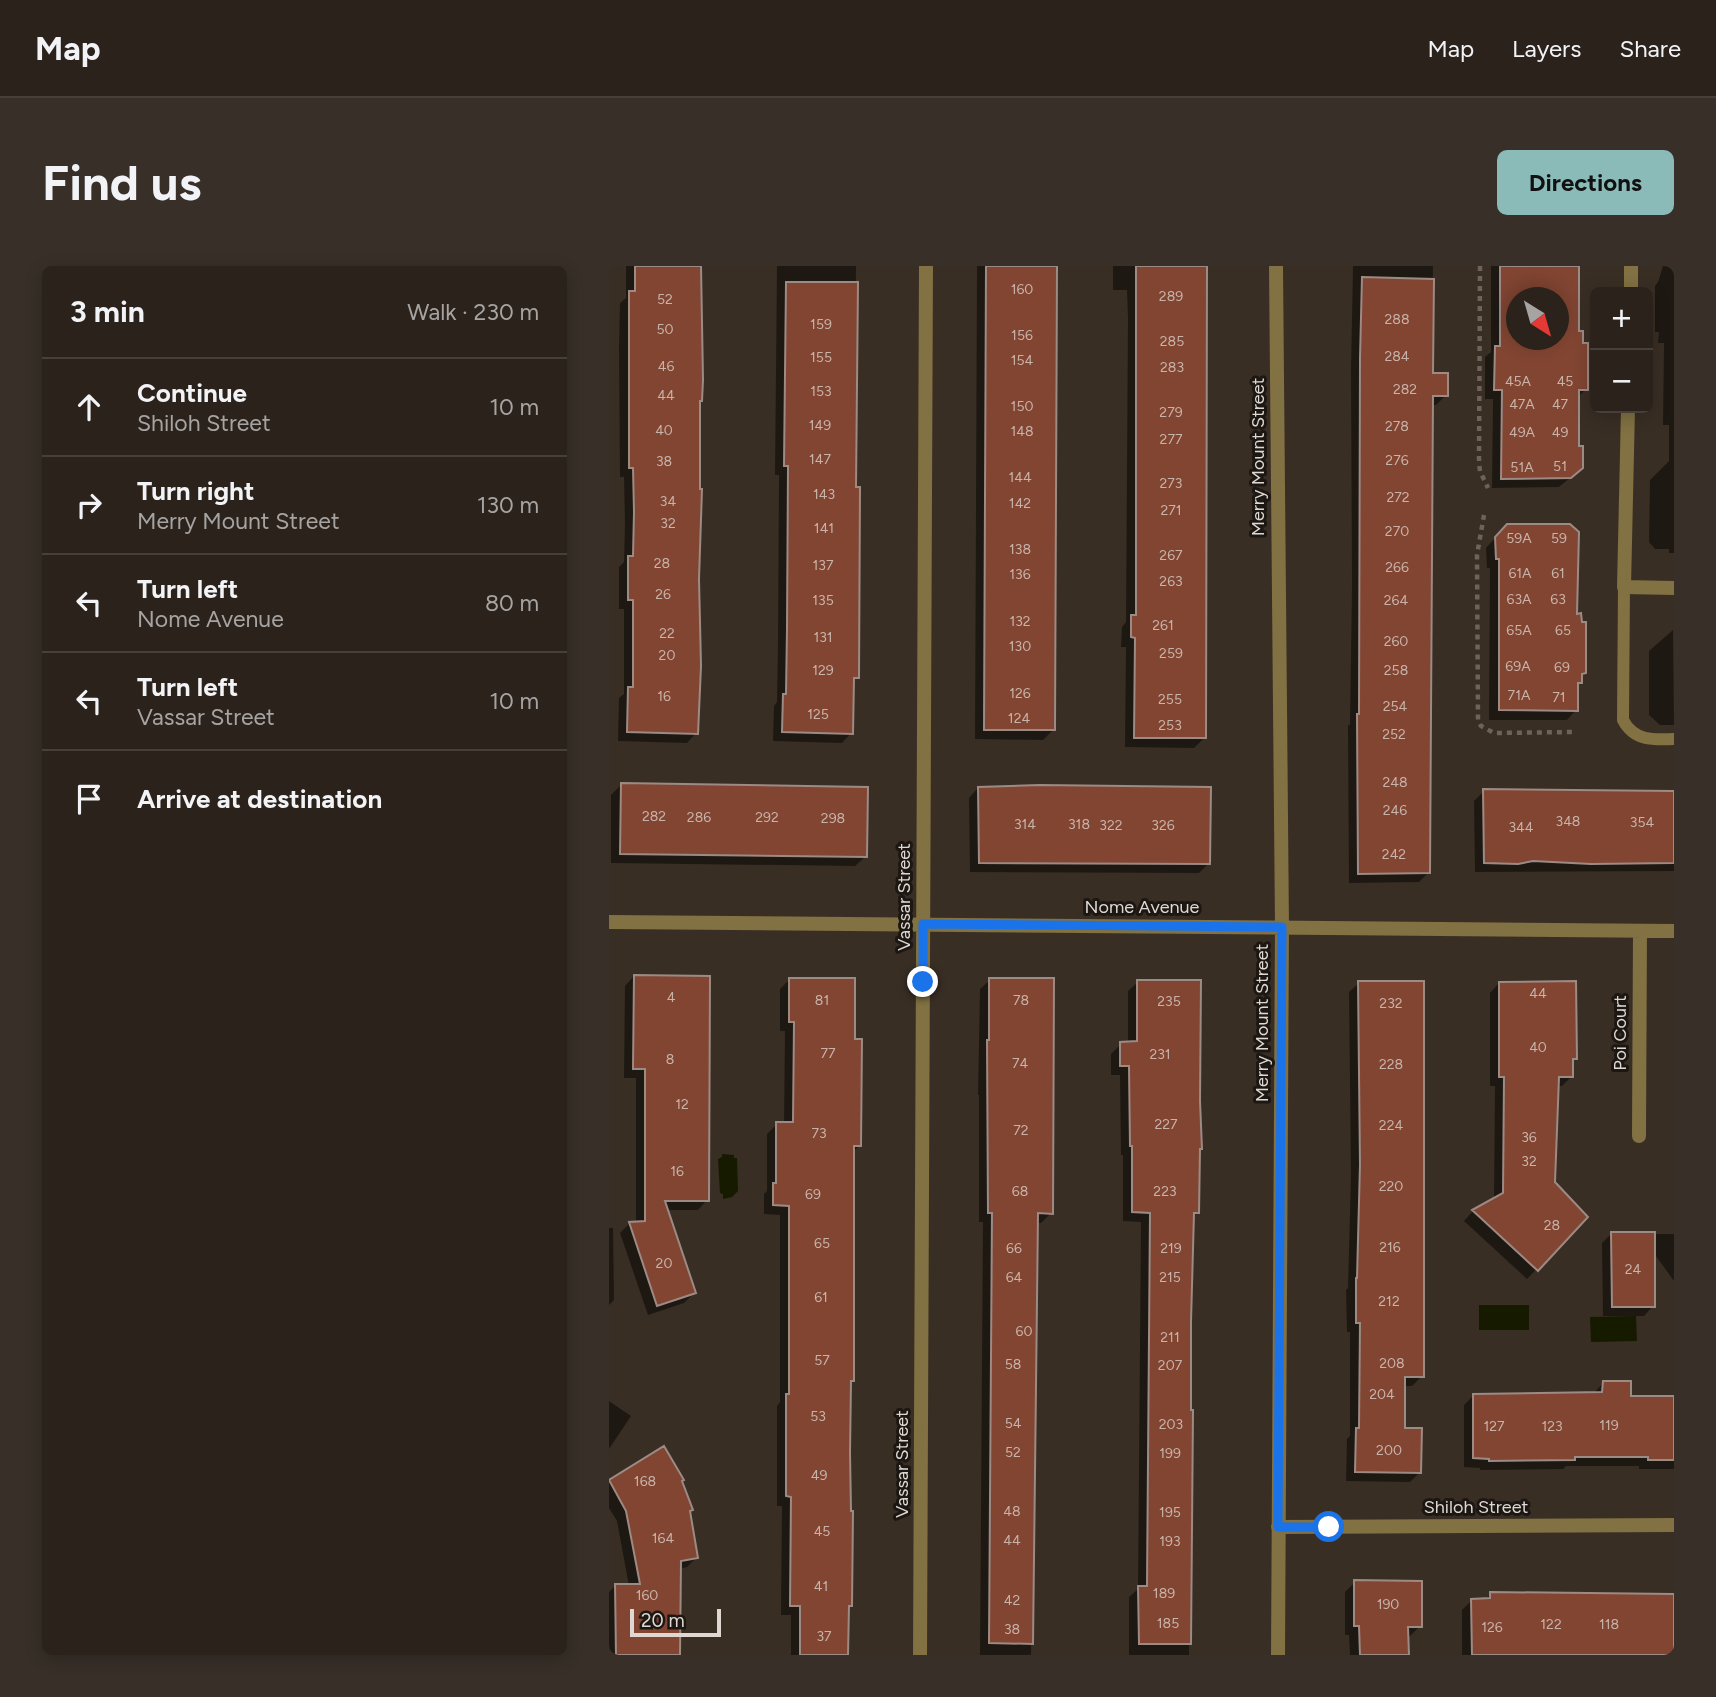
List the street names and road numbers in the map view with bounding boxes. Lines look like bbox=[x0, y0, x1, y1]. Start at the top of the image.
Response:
street label: Merry Mount Street bbox=[1247, 378, 1269, 536]
street label: Vassar Street bbox=[893, 843, 915, 951]
street label: Nome Avenue bbox=[1085, 896, 1200, 918]
street label: Merry Mount Street bbox=[1251, 944, 1273, 1102]
street label: Poi Court bbox=[1609, 995, 1631, 1071]
street label: Vassar Street bbox=[891, 1410, 913, 1518]
street label: Shiloh Street bbox=[1424, 1496, 1528, 1518]

